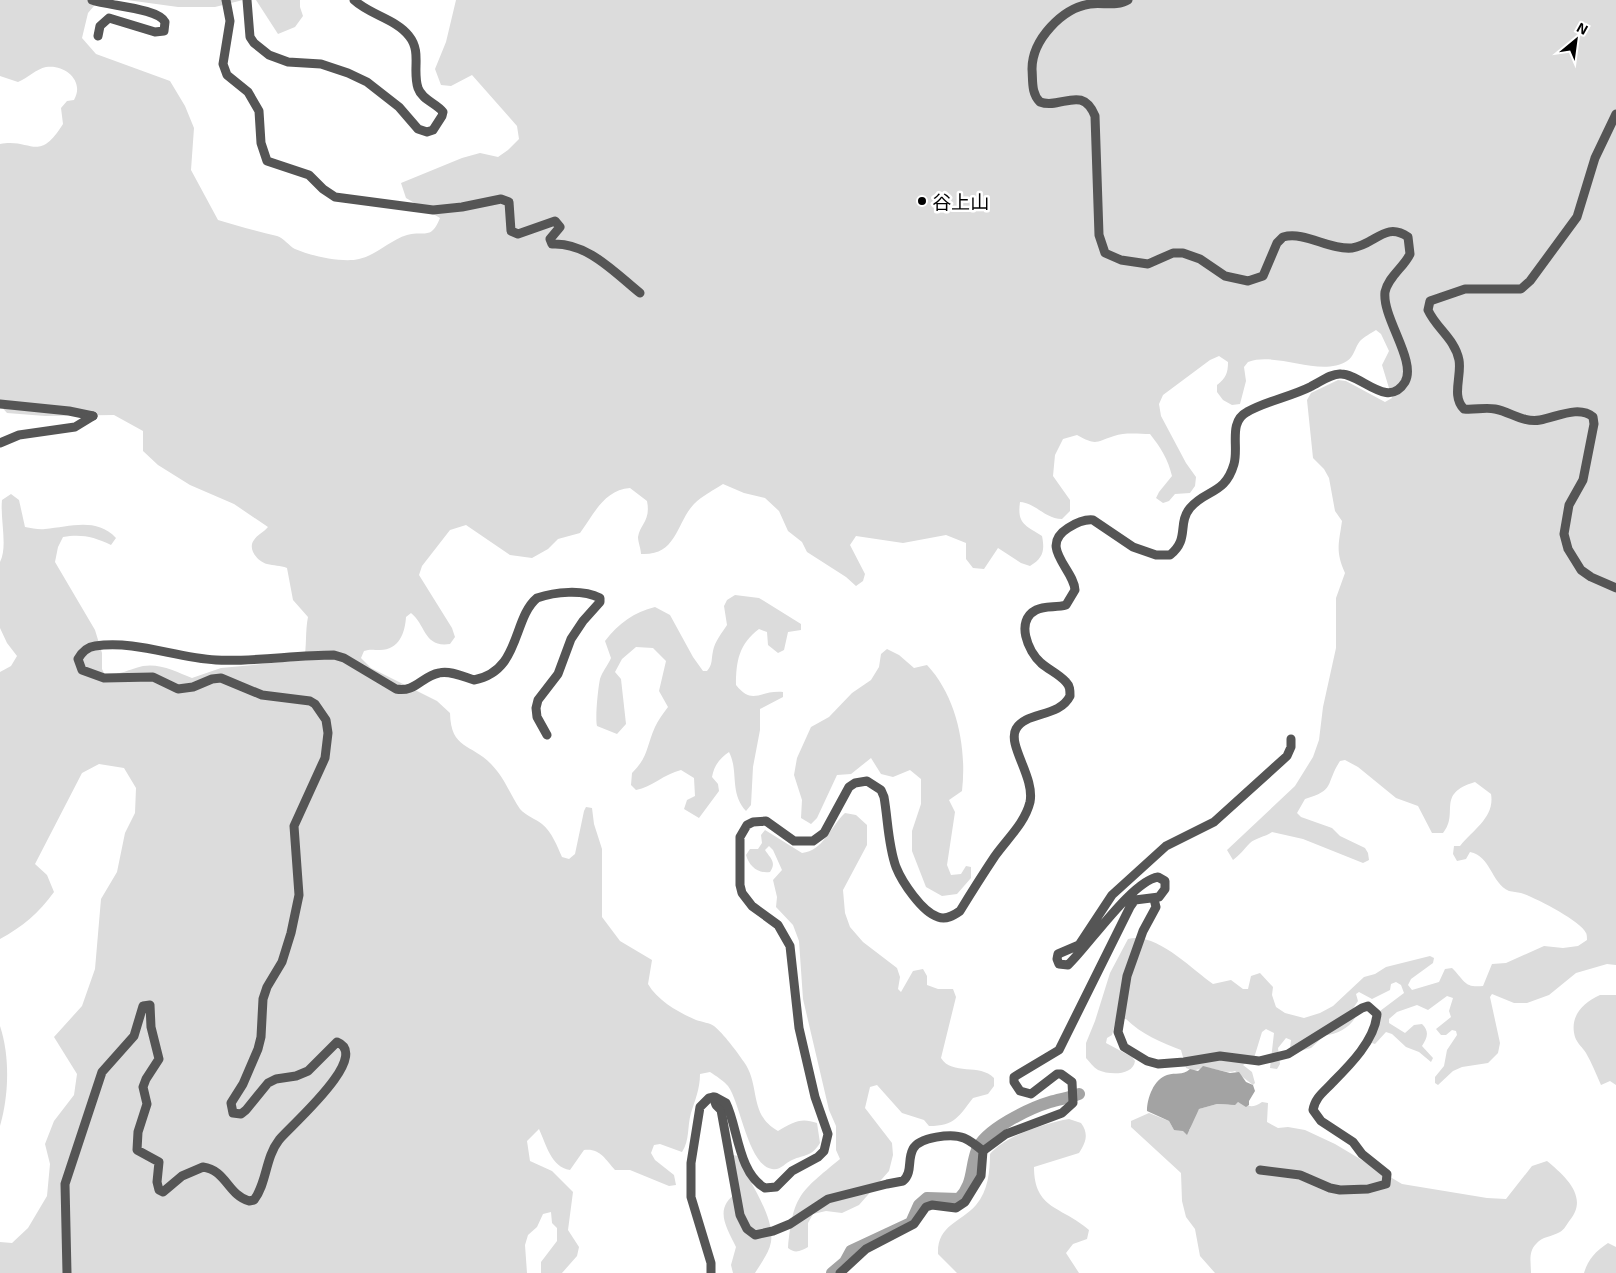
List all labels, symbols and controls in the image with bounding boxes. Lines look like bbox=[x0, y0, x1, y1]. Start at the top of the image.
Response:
north arrow bbox=[1551, 15, 1601, 65]
text: N bbox=[1574, 18, 1591, 38]
place label: 谷上山 bbox=[932, 190, 989, 213]
marker: 谷上山 bbox=[916, 195, 928, 207]

